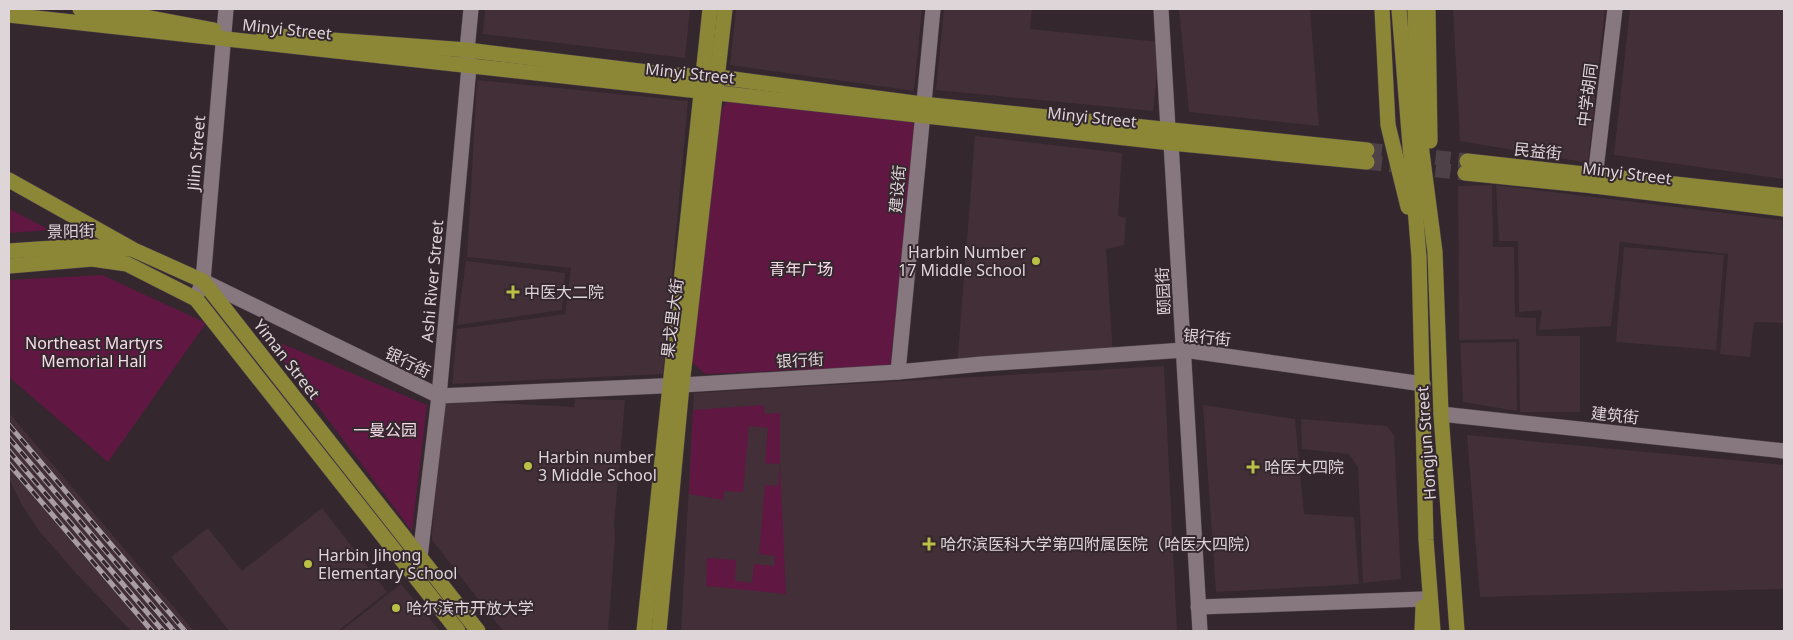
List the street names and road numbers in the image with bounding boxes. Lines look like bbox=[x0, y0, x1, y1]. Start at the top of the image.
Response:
street label: Minyi Street bbox=[241, 13, 333, 45]
street label: Minyi Street bbox=[644, 57, 736, 89]
street label: 中学胡同 bbox=[1572, 62, 1602, 128]
street label: Minyi Street bbox=[1046, 101, 1138, 133]
street label: Jilin Street bbox=[182, 114, 210, 194]
street label: 民益街 bbox=[1513, 138, 1563, 164]
street label: Minyi Street bbox=[1581, 157, 1673, 189]
street label: 建设街 bbox=[884, 164, 910, 214]
street label: Ashi River Street bbox=[416, 219, 448, 343]
street label: 景阳街 bbox=[47, 220, 95, 242]
street label: 颐园街 bbox=[1151, 266, 1175, 316]
street label: 果戈里大街 bbox=[656, 277, 688, 359]
street label: Yiman Street bbox=[249, 314, 325, 404]
street label: 银行街 bbox=[1182, 324, 1232, 350]
street label: 银行街 bbox=[382, 342, 434, 382]
street label: 银行街 bbox=[775, 348, 825, 372]
street label: Hongjun Street bbox=[1411, 385, 1441, 501]
street label: 建筑街 bbox=[1590, 402, 1640, 428]

